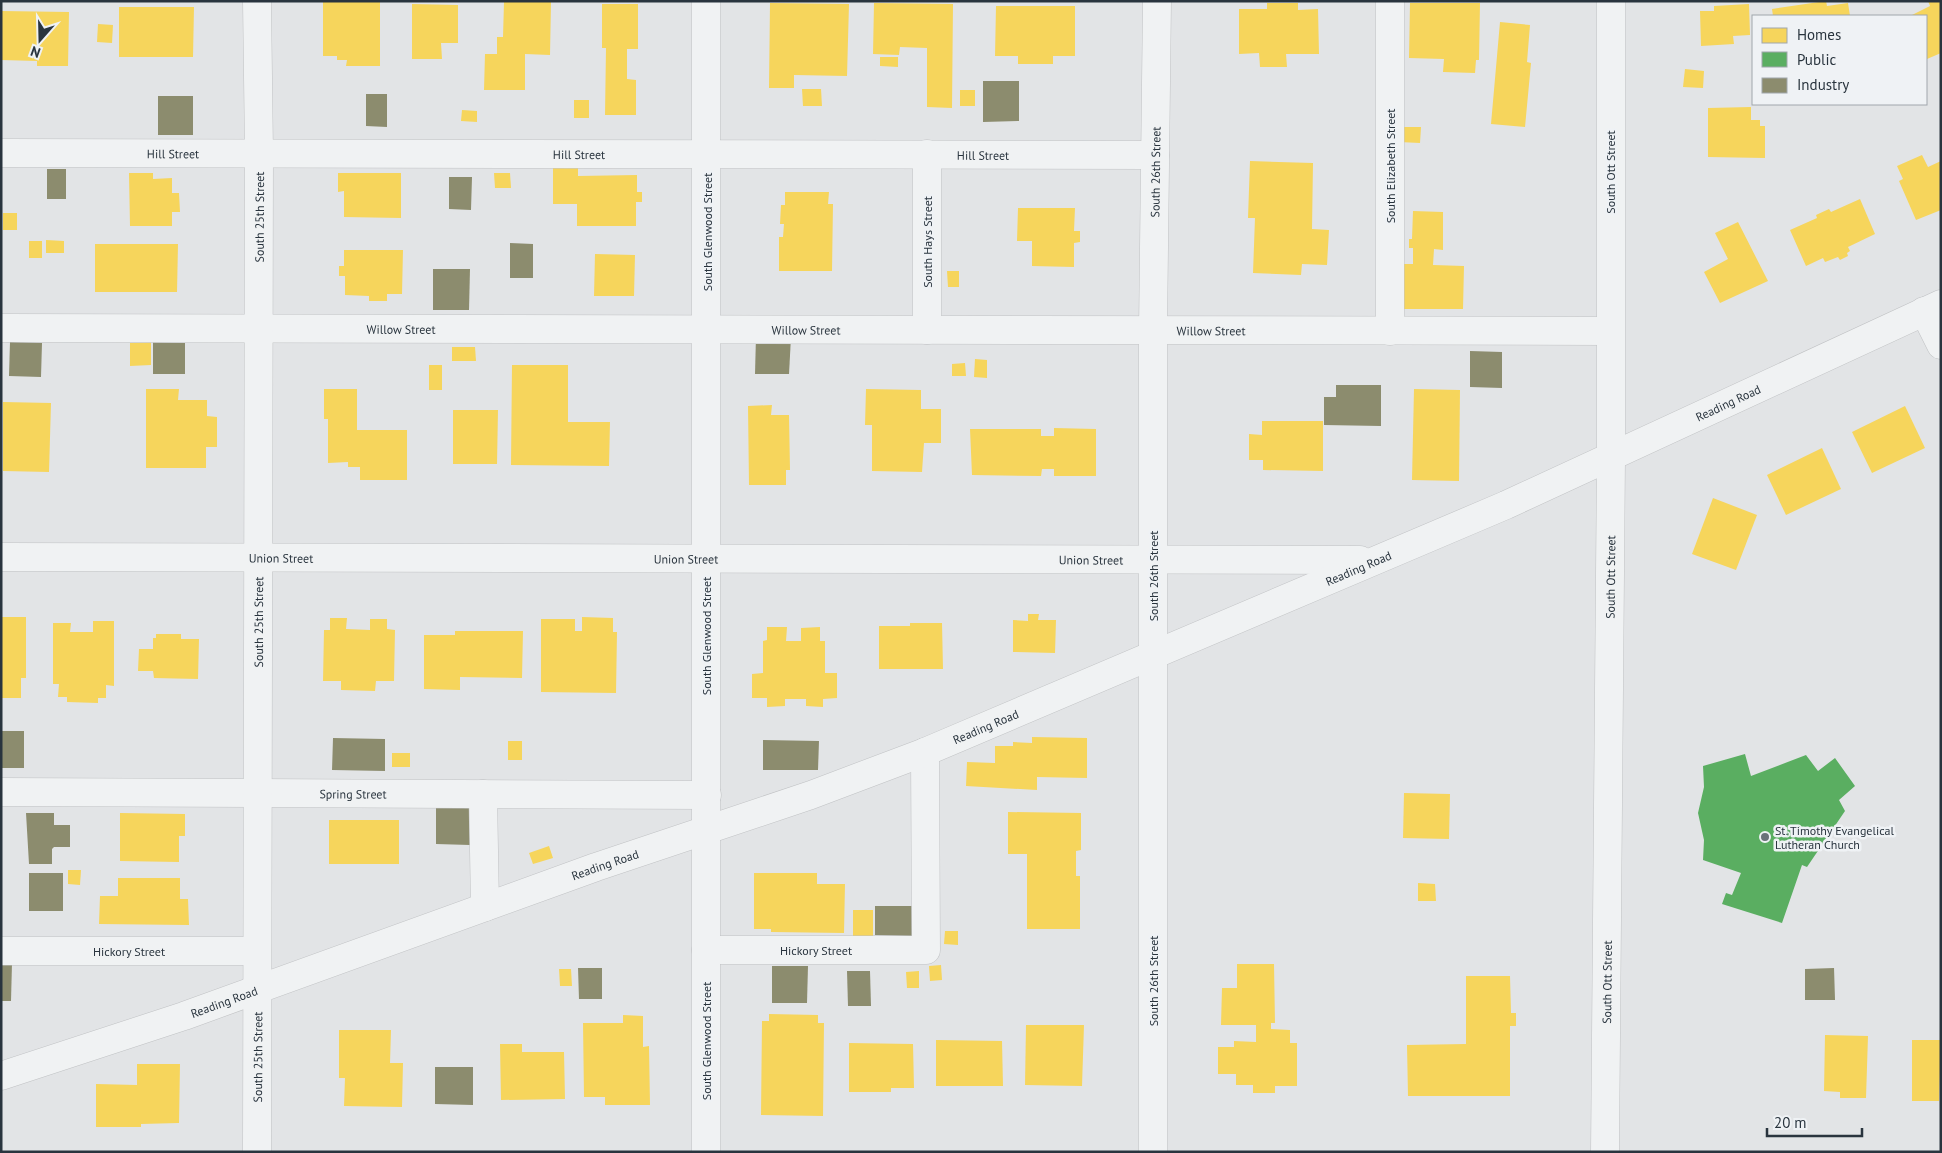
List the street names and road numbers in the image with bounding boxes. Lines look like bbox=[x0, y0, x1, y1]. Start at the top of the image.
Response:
street label: South Elizabeth Street bbox=[1383, 109, 1398, 223]
street label: South 26th Street bbox=[1147, 127, 1163, 218]
street label: South Ott Street bbox=[1603, 130, 1618, 214]
street label: Hill Street bbox=[147, 146, 199, 161]
street label: Hill Street bbox=[553, 146, 605, 162]
street label: Hill Street bbox=[957, 147, 1009, 162]
street label: South 25th Street bbox=[251, 172, 266, 262]
street label: South Glenwood Street bbox=[700, 173, 715, 291]
street label: South Hays Street bbox=[920, 196, 935, 288]
street label: Willow Street bbox=[367, 321, 435, 336]
street label: Willow Street bbox=[772, 322, 840, 337]
street label: Willow Street bbox=[1176, 323, 1245, 338]
street label: Reading Road bbox=[1693, 381, 1763, 424]
street label: South 26th Street bbox=[1146, 531, 1161, 621]
street label: South Ott Street bbox=[1602, 535, 1618, 619]
street label: Reading Road bbox=[1323, 547, 1393, 588]
street label: Union Street bbox=[249, 550, 313, 565]
street label: Union Street bbox=[654, 551, 718, 566]
street label: Union Street bbox=[1059, 552, 1123, 567]
street label: South 25th Street bbox=[250, 577, 266, 667]
street label: South Glenwood Street bbox=[699, 577, 714, 695]
street label: Reading Road bbox=[950, 706, 1021, 747]
street label: Spring Street bbox=[319, 786, 387, 801]
street label: Reading Road bbox=[569, 846, 640, 883]
street label: South 26th Street bbox=[1146, 936, 1161, 1026]
street label: South Ott Street bbox=[1599, 940, 1614, 1024]
street label: Hickory Street bbox=[780, 943, 852, 958]
street label: Hickory Street bbox=[93, 944, 165, 959]
street label: South Glenwood Street bbox=[699, 982, 714, 1100]
street label: Reading Road bbox=[188, 983, 259, 1021]
street label: South 25th Street bbox=[250, 1012, 265, 1102]

